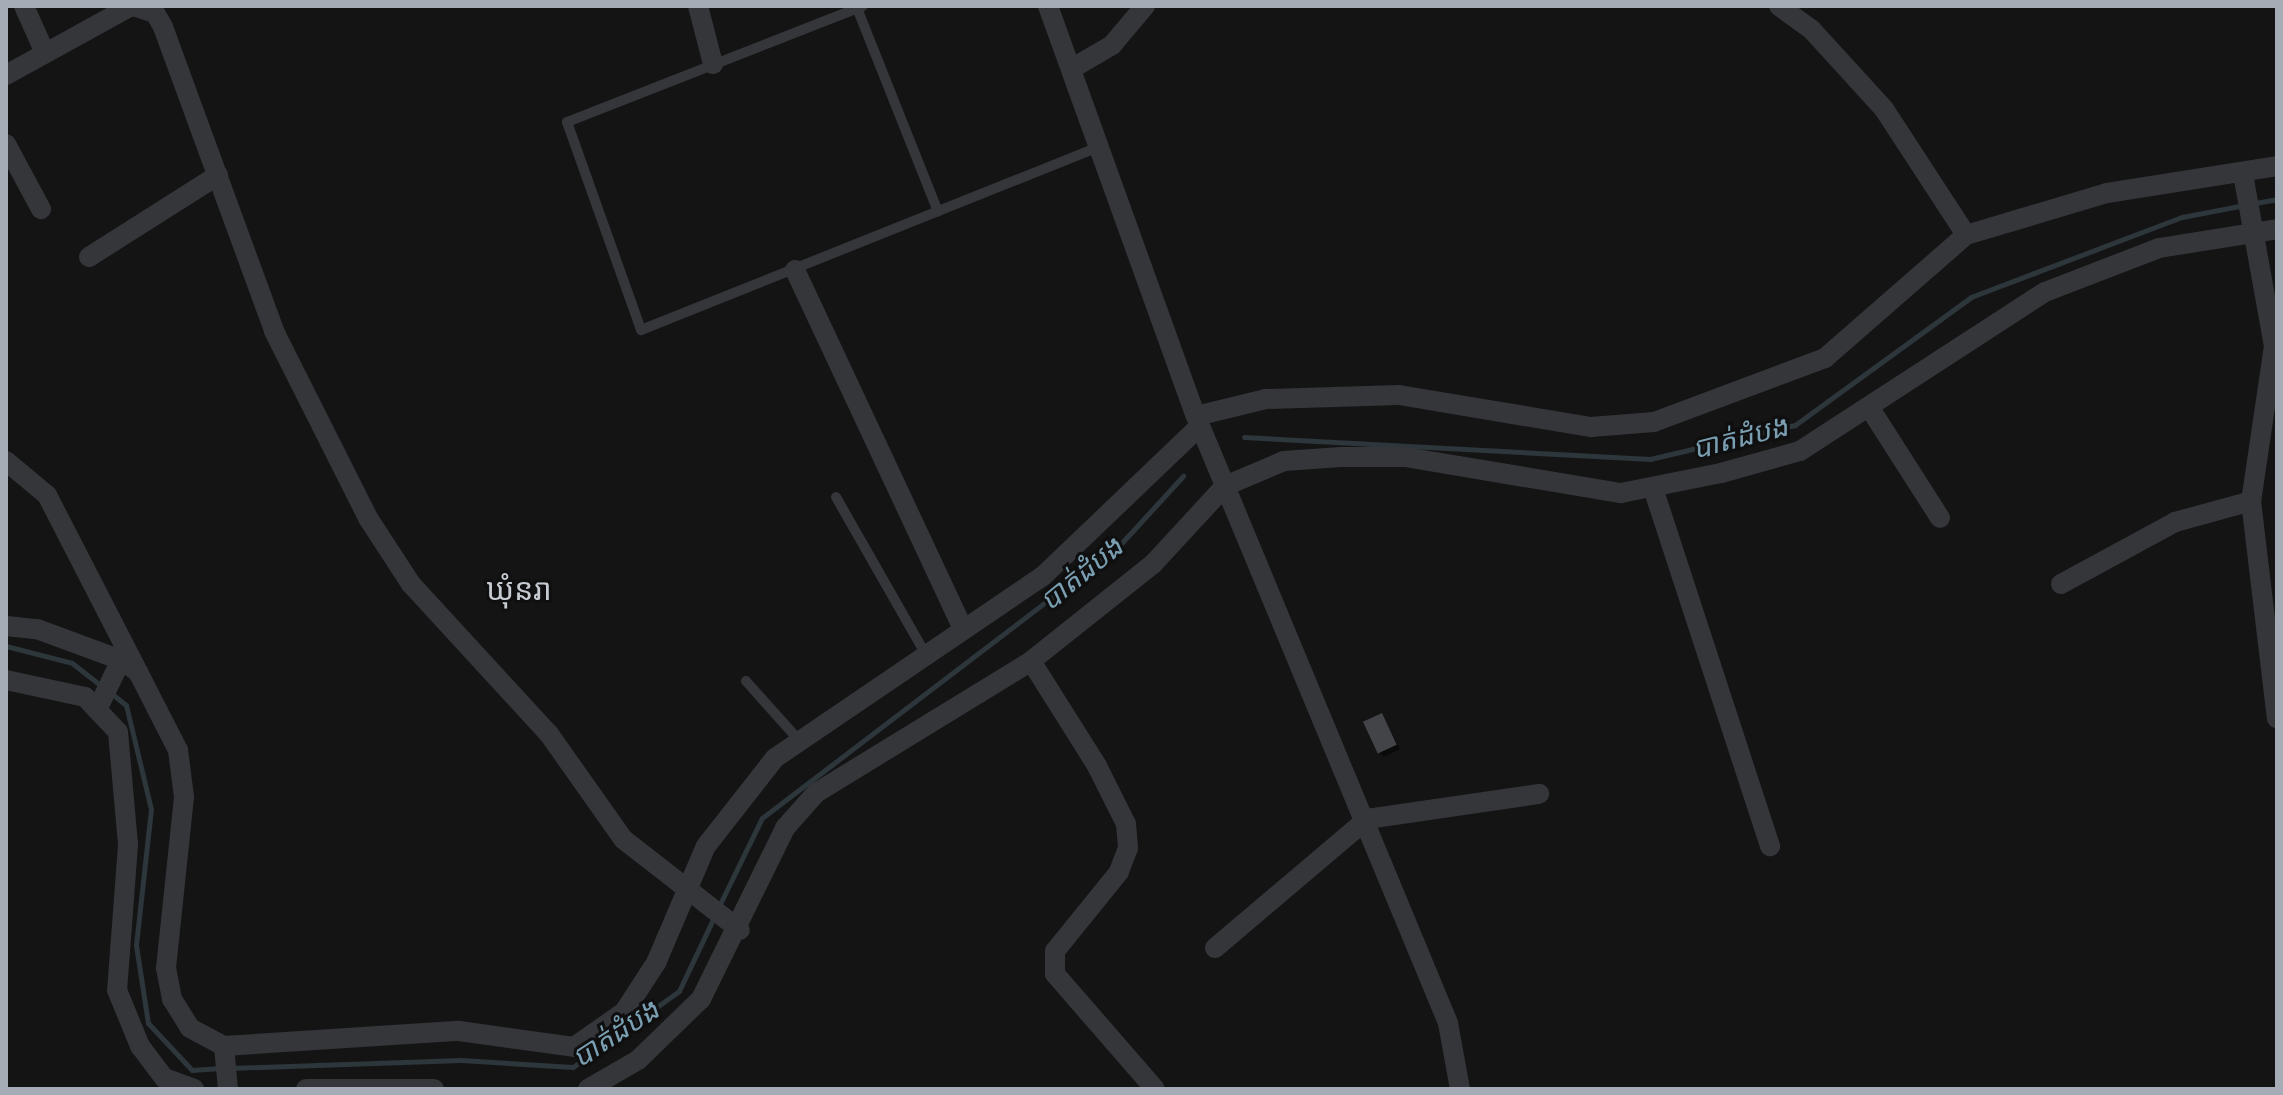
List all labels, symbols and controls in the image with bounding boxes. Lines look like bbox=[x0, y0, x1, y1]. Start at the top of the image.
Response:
water label: បាត់ដំបង bbox=[1689, 409, 1791, 465]
water label: បាត់ដំបង bbox=[1033, 529, 1129, 617]
district label: ឃុំនរា bbox=[486, 571, 552, 607]
water label: បាត់ដំបង bbox=[565, 993, 665, 1073]

